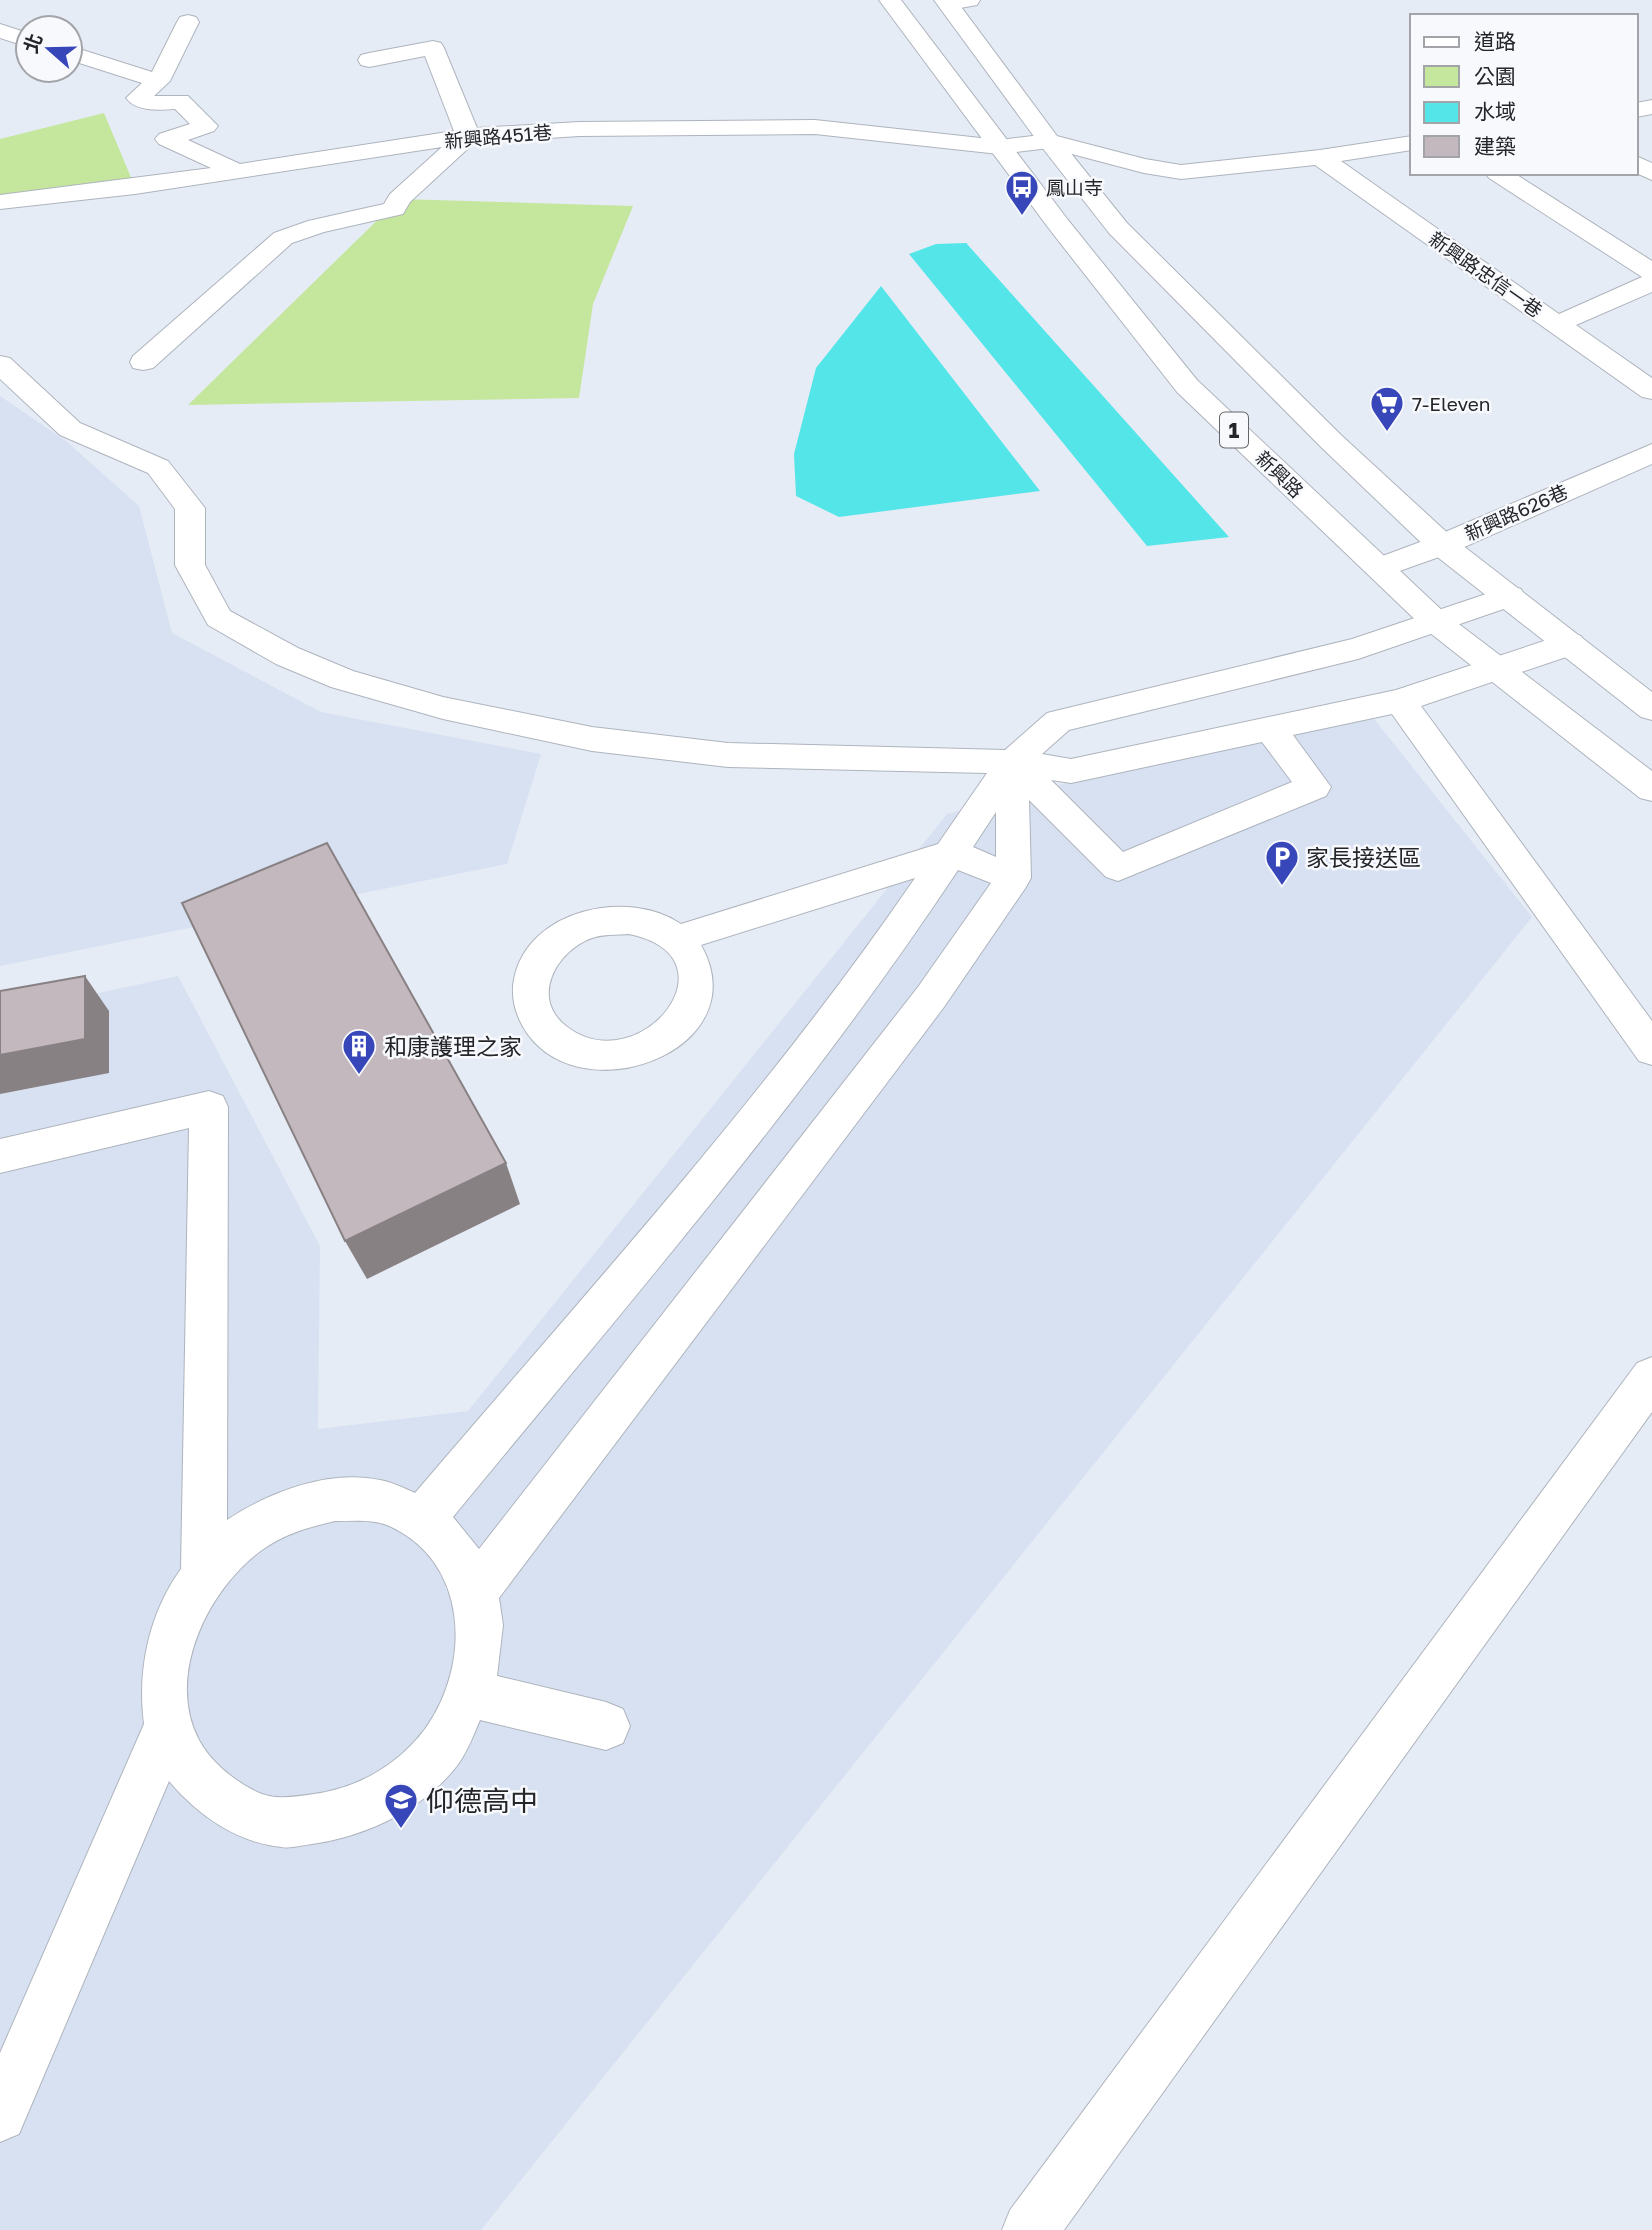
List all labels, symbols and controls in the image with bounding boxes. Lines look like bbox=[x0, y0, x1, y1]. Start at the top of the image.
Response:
north arrow bbox=[14, 14, 84, 84]
legend bbox=[1410, 14, 1638, 175]
text: 道路 bbox=[1474, 28, 1516, 54]
text: 北 bbox=[18, 30, 47, 56]
text: 公園 bbox=[1474, 63, 1516, 89]
text: 水域 bbox=[1474, 98, 1516, 124]
street label: 新興路451巷 bbox=[443, 120, 553, 152]
text: 建築 bbox=[1474, 133, 1516, 159]
bus stop icon: 鳳山寺 bbox=[1003, 168, 1041, 217]
place label: 鳳山寺 bbox=[1046, 176, 1103, 199]
street label: 新興路忠信一巷 bbox=[1425, 226, 1547, 322]
supermarket icon: 7-Eleven bbox=[1368, 384, 1406, 433]
place label: 7-Eleven bbox=[1412, 392, 1490, 415]
road number: 1 bbox=[1220, 412, 1248, 448]
street label: 新興路 bbox=[1252, 446, 1308, 502]
street label: 新興路626巷 bbox=[1461, 479, 1571, 545]
parking icon: 家長接送區 bbox=[1263, 838, 1301, 887]
place label: 家長接送區 bbox=[1306, 843, 1421, 871]
building icon: 和康護理之家 bbox=[340, 1027, 378, 1076]
place label: 和康護理之家 bbox=[384, 1032, 522, 1060]
school or university icon: 仰德高中 bbox=[382, 1781, 420, 1830]
place label: 仰德高中 bbox=[426, 1784, 538, 1817]

